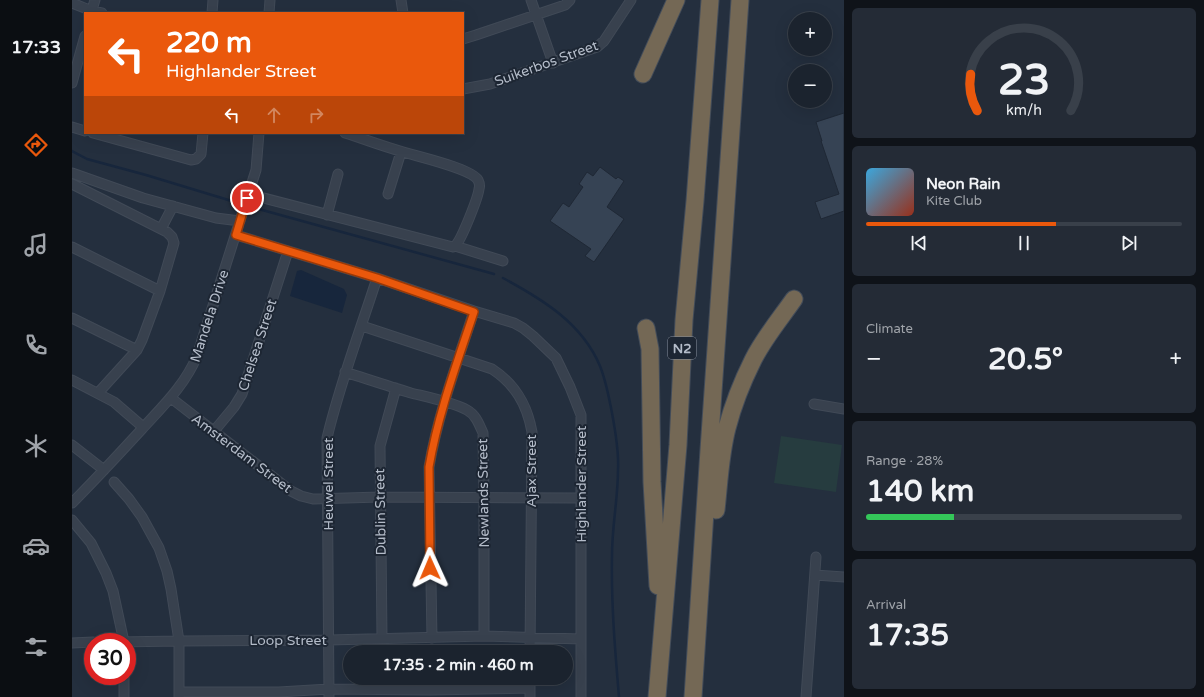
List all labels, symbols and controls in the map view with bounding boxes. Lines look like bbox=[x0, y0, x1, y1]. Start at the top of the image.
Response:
map controls bbox=[788, 12, 832, 108]
button: + bbox=[788, 12, 832, 56]
text: 220 m bbox=[166, 26, 252, 60]
icon: left bbox=[100, 28, 152, 80]
text: 17:33 bbox=[11, 36, 61, 58]
street label: Suikerbos Street bbox=[492, 37, 601, 90]
text: 23 bbox=[998, 56, 1050, 106]
text: Highlander Street bbox=[166, 60, 316, 82]
button: − bbox=[788, 64, 832, 108]
text: km/h bbox=[1006, 101, 1042, 118]
icon: left bbox=[221, 104, 243, 126]
icon: ahead bbox=[263, 104, 285, 126]
icon: right bbox=[305, 104, 327, 126]
icon: directions bbox=[22, 131, 50, 159]
text: Neon Rain bbox=[926, 175, 1000, 193]
pin bbox=[230, 181, 264, 215]
icon: arrive bbox=[236, 187, 258, 209]
text: Kite Club bbox=[926, 193, 982, 209]
icon: music bbox=[22, 231, 50, 259]
icon: previous bbox=[908, 232, 930, 254]
icon: pause bbox=[1013, 232, 1035, 254]
icon: next bbox=[1118, 232, 1140, 254]
street label: Mandela Drive bbox=[187, 268, 232, 365]
street label: Chelsea Street bbox=[235, 296, 281, 393]
text: Climate bbox=[866, 321, 913, 337]
icon: phone bbox=[22, 331, 50, 359]
road number: N2 bbox=[668, 337, 696, 359]
text: 20.5° bbox=[988, 341, 1063, 378]
text: − bbox=[866, 346, 882, 372]
text: + bbox=[1170, 346, 1182, 372]
street label: Amsterdam Street bbox=[188, 410, 296, 497]
street label: Highlander Street bbox=[573, 425, 590, 542]
icon: climate bbox=[22, 432, 50, 460]
street label: Ajax Street bbox=[523, 434, 540, 508]
street label: Heuwel Street bbox=[320, 437, 337, 530]
street label: Newlands Street bbox=[474, 438, 493, 548]
text: Range · 28% bbox=[866, 453, 943, 469]
street label: Dublin Street bbox=[371, 468, 390, 556]
text: 140 km bbox=[866, 473, 974, 510]
icon: car bbox=[22, 532, 50, 560]
position arrow bbox=[409, 547, 451, 589]
text: Arrival bbox=[866, 597, 906, 613]
text: 17:35 bbox=[866, 617, 949, 654]
street label: Loop Street bbox=[249, 632, 327, 649]
icon: filters bbox=[22, 633, 50, 661]
speed limit sign: 30 bbox=[84, 633, 136, 685]
text: 17:35 · 2 min · 460 m bbox=[383, 656, 533, 674]

